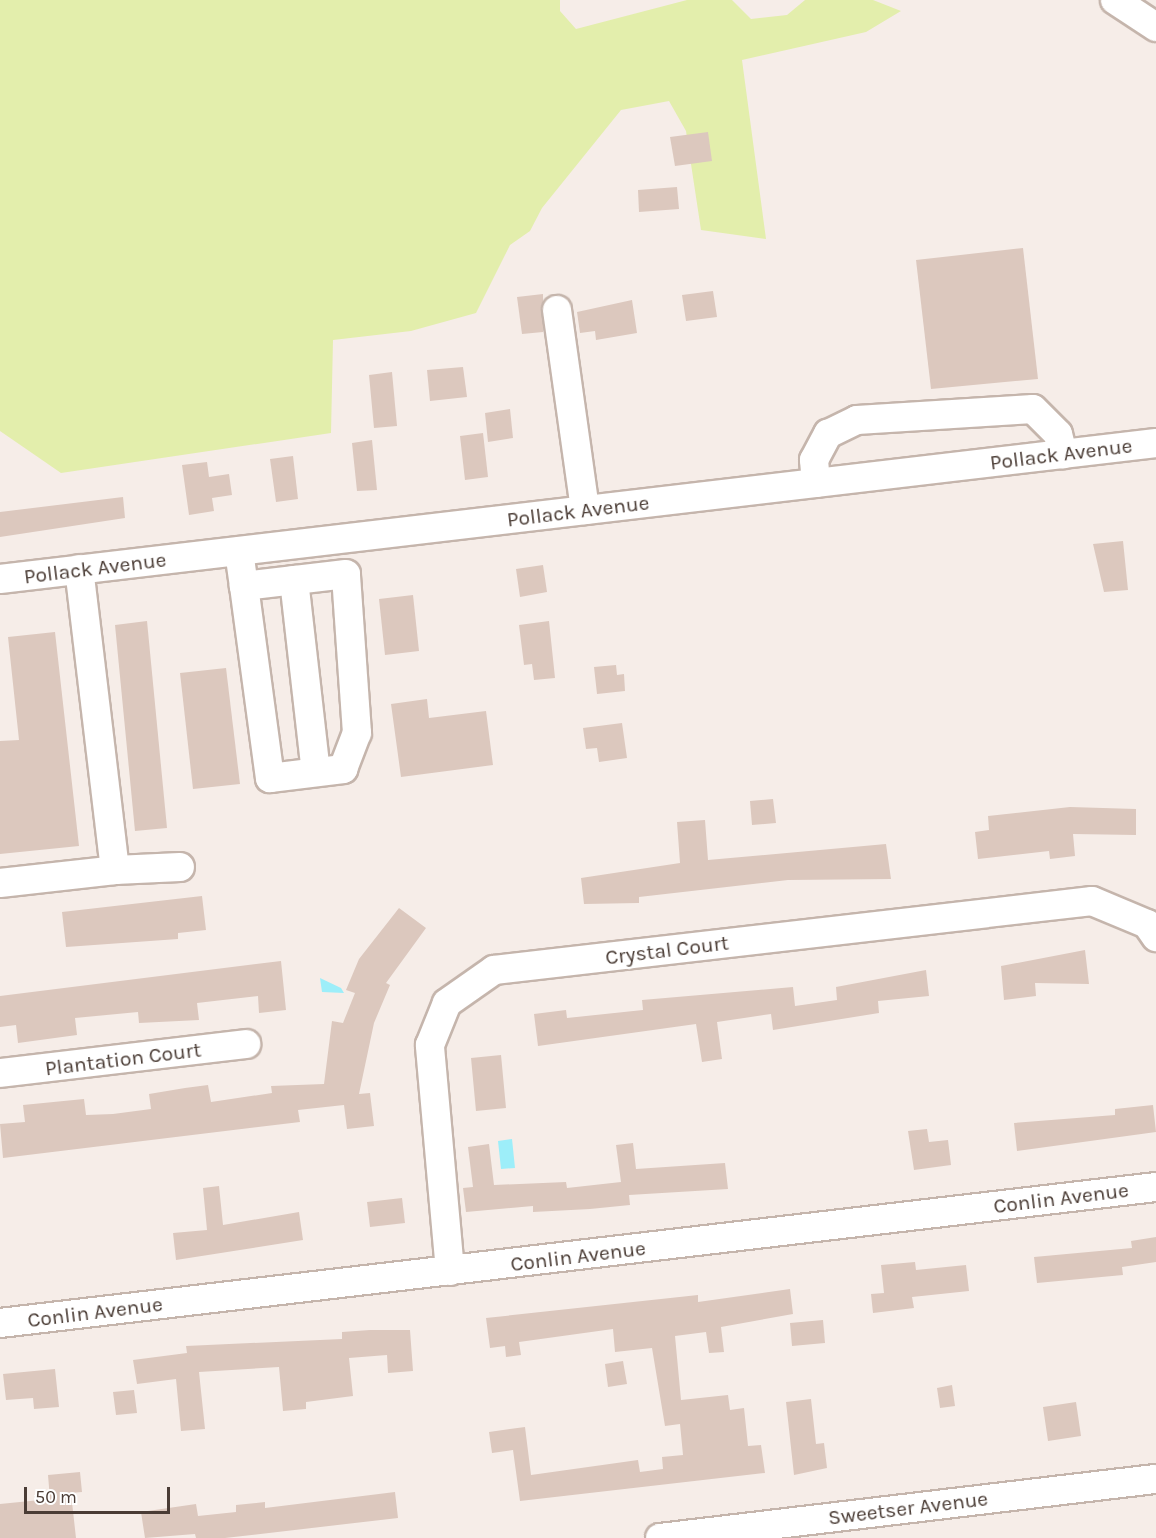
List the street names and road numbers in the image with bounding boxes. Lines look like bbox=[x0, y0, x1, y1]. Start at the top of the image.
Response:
street label: Pollack Avenue bbox=[988, 433, 1134, 475]
street label: Pollack Avenue bbox=[505, 490, 651, 532]
street label: Pollack Avenue bbox=[22, 547, 168, 589]
street label: Crystal Court bbox=[604, 930, 730, 970]
street label: Plantation Court bbox=[44, 1037, 202, 1081]
street label: Conlin Avenue bbox=[992, 1177, 1130, 1219]
street label: Conlin Avenue bbox=[509, 1235, 647, 1277]
street label: Conlin Avenue bbox=[26, 1291, 164, 1333]
street label: Sweetser Avenue bbox=[827, 1486, 989, 1530]

